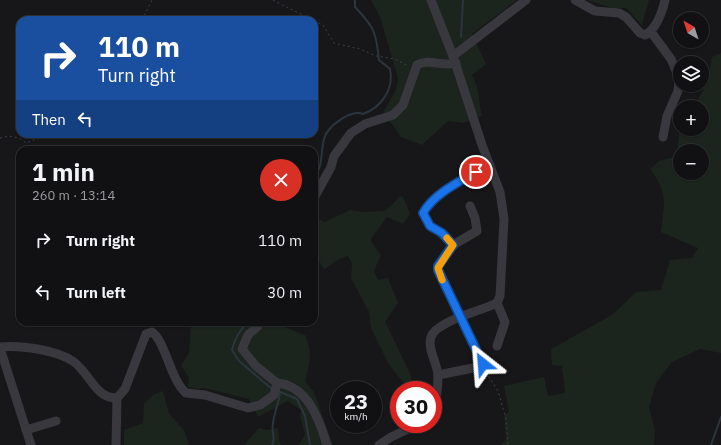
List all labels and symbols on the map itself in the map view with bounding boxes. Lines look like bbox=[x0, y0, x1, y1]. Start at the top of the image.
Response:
north arrow bbox=[673, 12, 709, 48]
pin bbox=[459, 155, 493, 189]
position arrow bbox=[462, 343, 504, 385]
speed limit sign: 30 bbox=[390, 381, 442, 433]

